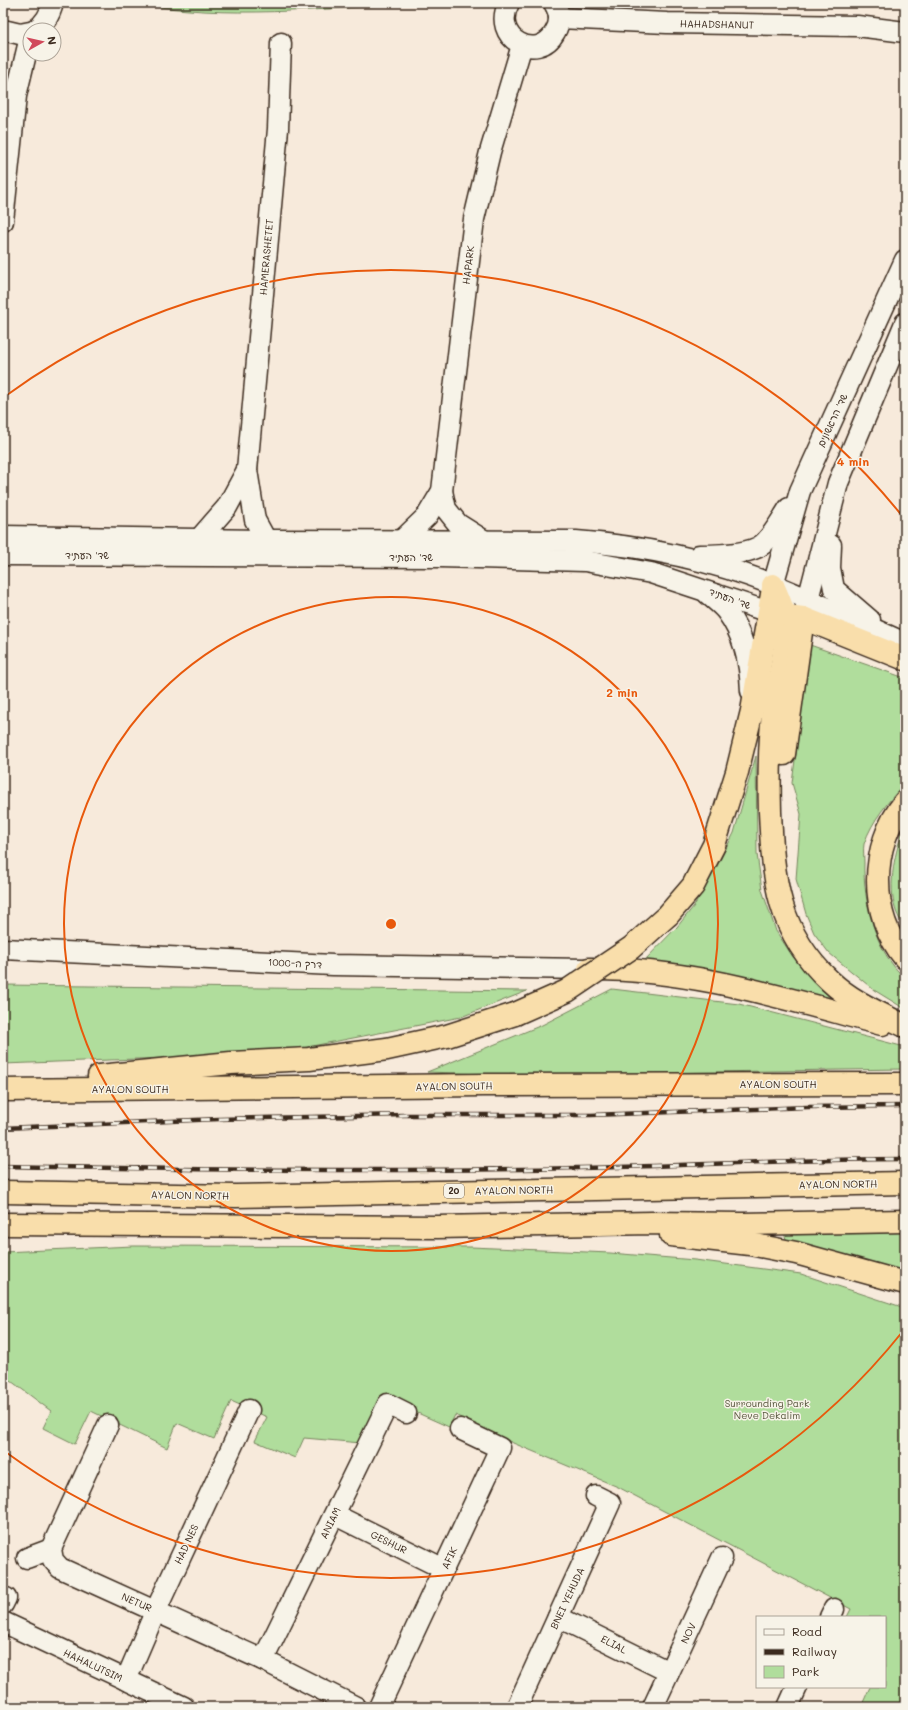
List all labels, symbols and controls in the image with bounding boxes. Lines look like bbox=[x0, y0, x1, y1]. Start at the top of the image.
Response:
street label: HAHADSHANUT bbox=[680, 16, 755, 32]
north arrow bbox=[22, 22, 62, 62]
text: N bbox=[44, 35, 60, 46]
street label: HAMERASHETET bbox=[256, 218, 276, 296]
street label: HAPARK bbox=[459, 245, 477, 285]
street label: שד' הראשונים bbox=[814, 391, 851, 449]
text: 4 min bbox=[837, 453, 869, 469]
street label: שד' העתיד bbox=[65, 548, 109, 562]
street label: שד' העתיד bbox=[389, 550, 433, 564]
street label: שד' העתיד bbox=[707, 584, 753, 612]
text: 2 min bbox=[606, 684, 638, 700]
centre of rings bbox=[384, 917, 398, 931]
street label: דרך ה-1000 bbox=[268, 955, 323, 971]
street label: AYALON SOUTH bbox=[739, 1077, 817, 1091]
street label: AYALON SOUTH bbox=[415, 1078, 493, 1094]
street label: AYALON SOUTH bbox=[91, 1082, 169, 1096]
street label: AYALON NORTH bbox=[799, 1176, 877, 1192]
street label: AYALON NORTH bbox=[475, 1182, 553, 1198]
road number: 20 bbox=[444, 1184, 464, 1198]
street label: AYALON NORTH bbox=[151, 1187, 229, 1203]
park label: Surrounding Park Neve Dekalim bbox=[725, 1396, 809, 1422]
street label: ANIAM bbox=[316, 1505, 344, 1541]
street label: HAD NES bbox=[171, 1521, 202, 1566]
street label: GESHUR bbox=[368, 1527, 410, 1557]
street label: AFIK bbox=[438, 1545, 460, 1571]
street label: BNEI YEHUDA bbox=[547, 1565, 587, 1631]
street label: NETUR bbox=[120, 1589, 154, 1615]
legend bbox=[756, 1616, 886, 1688]
street label: NOV bbox=[677, 1620, 699, 1646]
text: Road bbox=[792, 1623, 822, 1639]
street label: ELIAL bbox=[599, 1632, 630, 1657]
text: Railway bbox=[792, 1643, 837, 1659]
street label: HAHALUTSIM bbox=[61, 1645, 125, 1685]
text: Park bbox=[792, 1663, 819, 1679]

